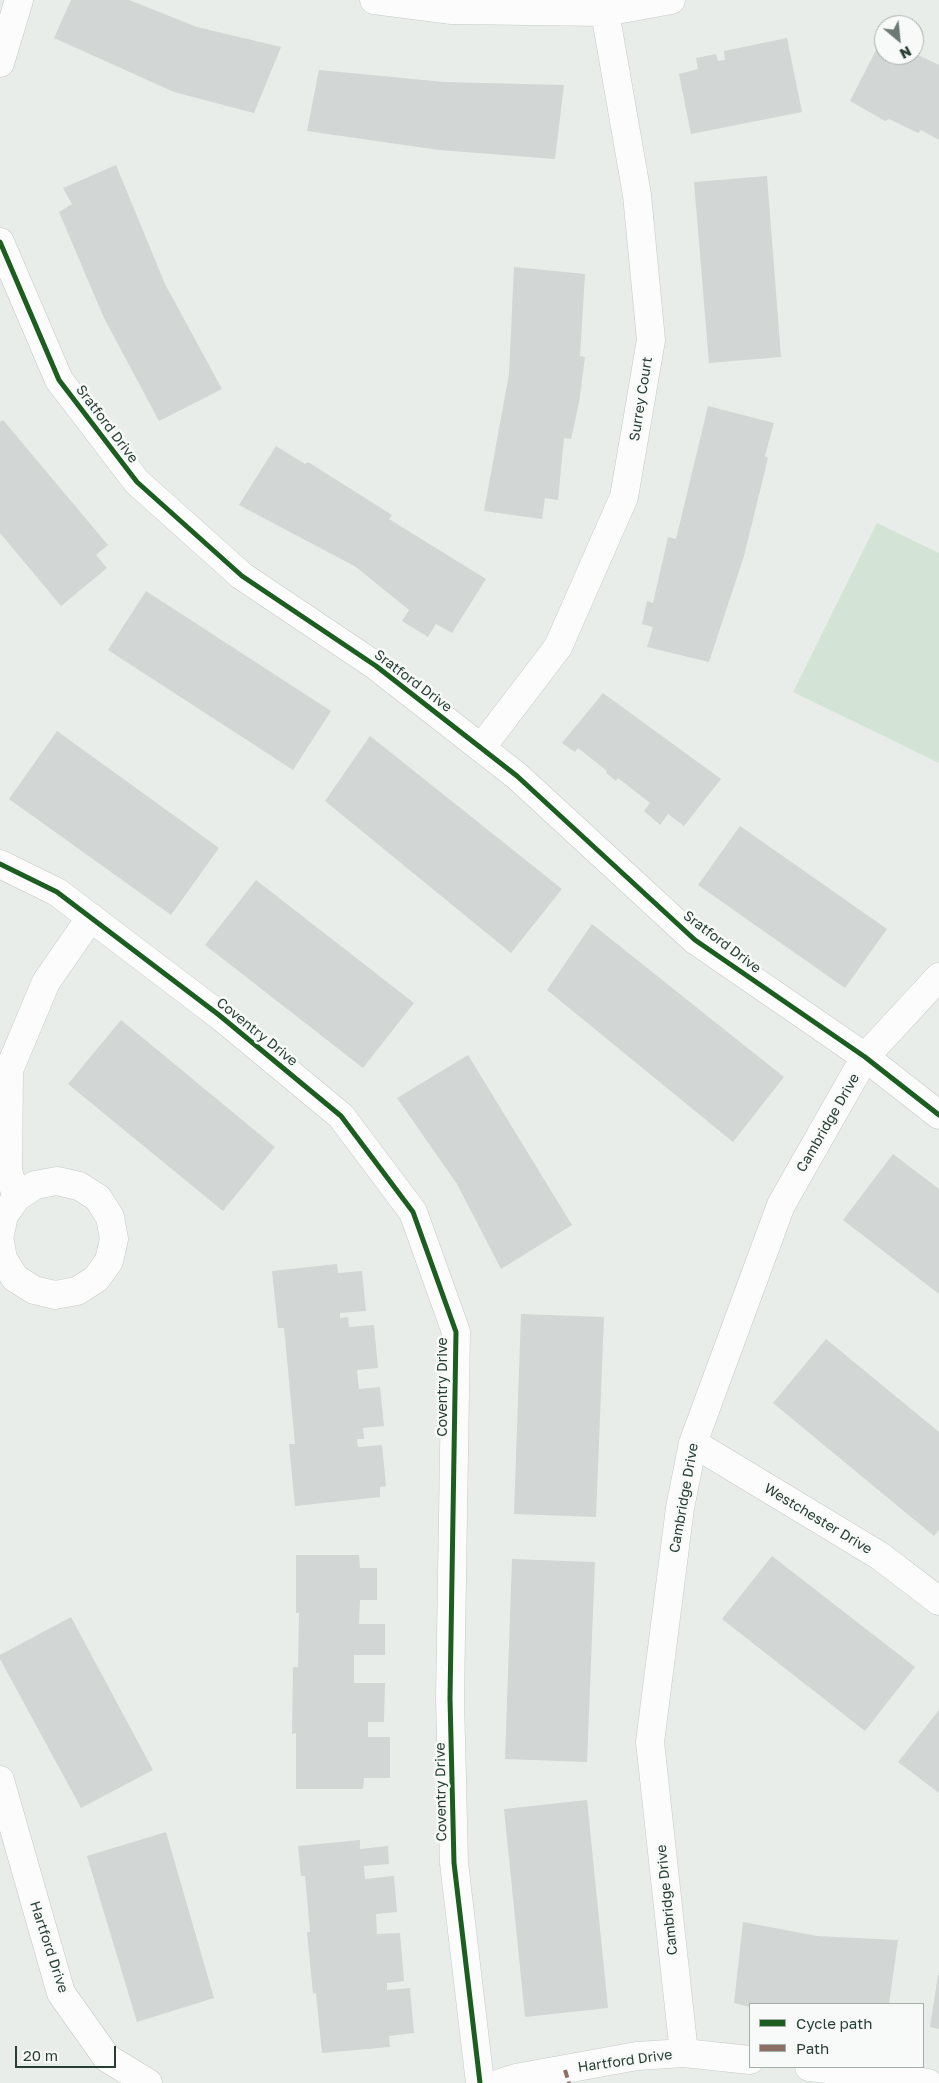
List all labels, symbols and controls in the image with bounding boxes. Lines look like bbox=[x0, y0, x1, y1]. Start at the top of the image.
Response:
north arrow bbox=[874, 15, 924, 65]
text: N bbox=[897, 43, 915, 63]
street label: Surrey Court bbox=[626, 356, 656, 442]
street label: Sratford Drive bbox=[72, 382, 142, 466]
street label: Sratford Drive bbox=[371, 646, 455, 716]
street label: Sratford Drive bbox=[680, 907, 764, 977]
street label: Coventry Drive bbox=[213, 994, 301, 1070]
street label: Cambridge Drive bbox=[793, 1071, 863, 1175]
street label: Coventry Drive bbox=[435, 1337, 451, 1437]
street label: Cambridge Drive bbox=[666, 1442, 702, 1554]
street label: Westchester Drive bbox=[761, 1480, 875, 1558]
street label: Coventry Drive bbox=[432, 1742, 450, 1842]
street label: Cambridge Drive bbox=[653, 1844, 681, 1956]
street label: Hartford Drive bbox=[26, 1899, 72, 1995]
legend bbox=[749, 2003, 924, 2068]
text: Cycle path bbox=[796, 2014, 872, 2032]
scale bar bbox=[18, 2036, 119, 2068]
text: Path bbox=[796, 2039, 829, 2057]
text: 20 m bbox=[23, 2046, 58, 2064]
street label: Hartford Drive bbox=[577, 2046, 673, 2076]

